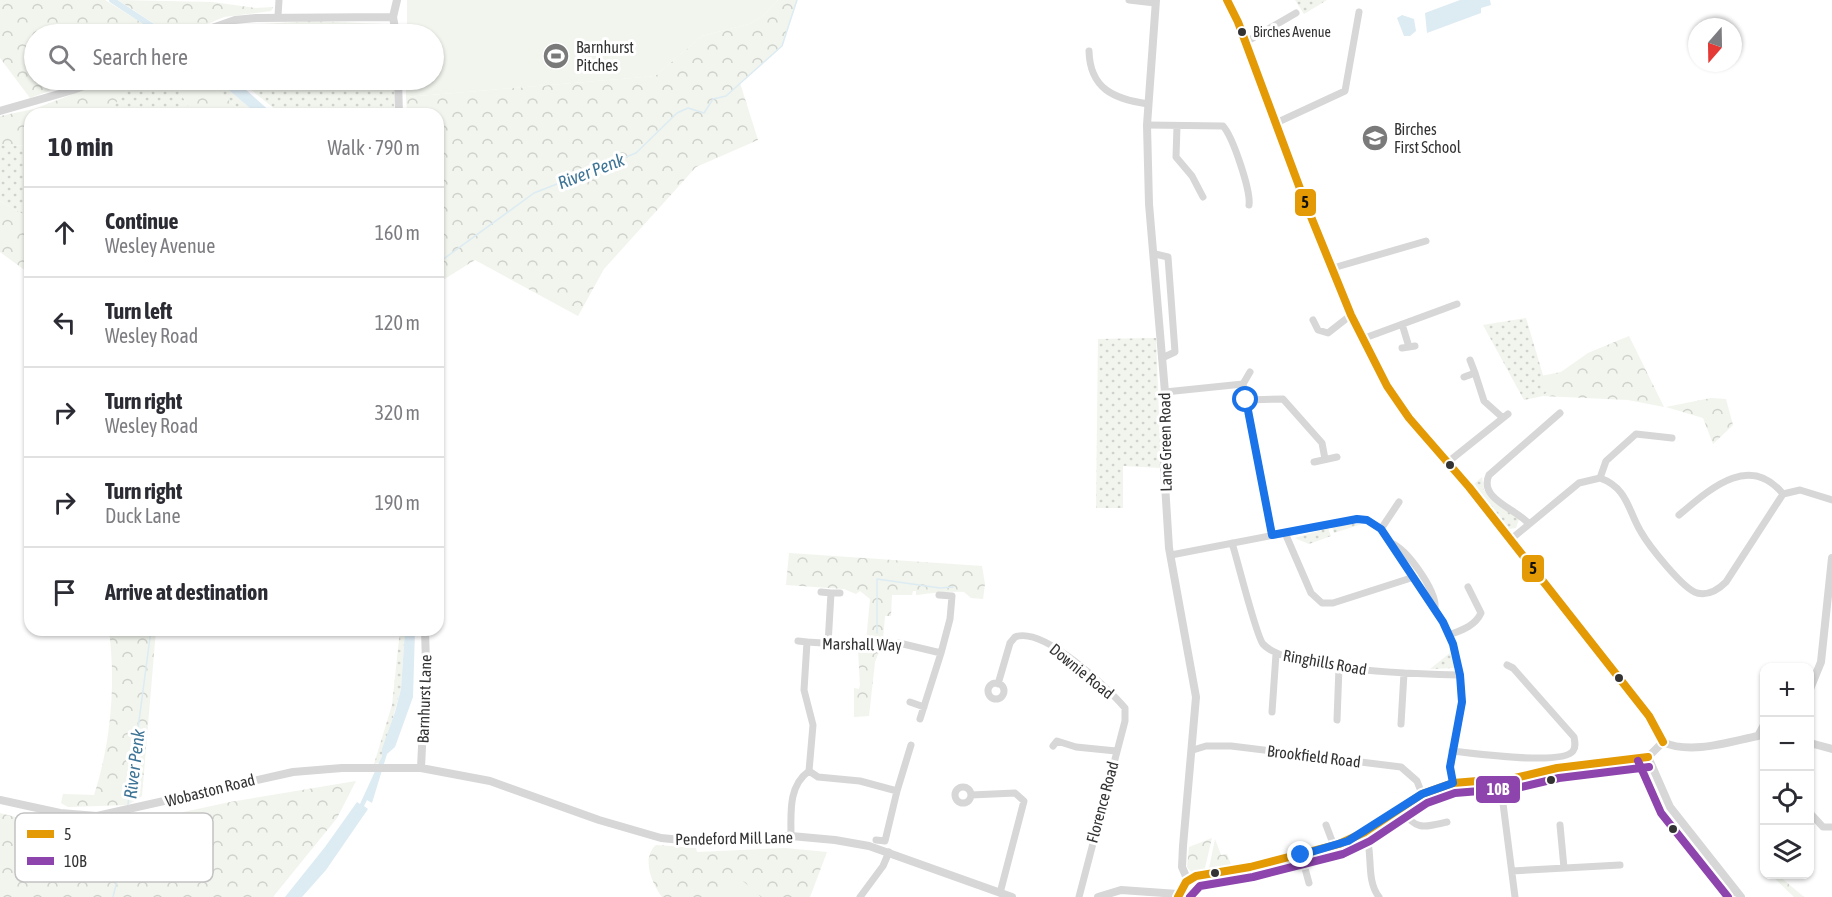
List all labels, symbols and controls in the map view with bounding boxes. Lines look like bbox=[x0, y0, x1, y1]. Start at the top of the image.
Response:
north arrow bbox=[1688, 18, 1742, 72]
search box bbox=[24, 24, 444, 90]
place label: Birches Avenue bbox=[1253, 24, 1331, 40]
marker: Birches Avenue bbox=[1236, 26, 1248, 38]
place label: Barnhurst Pitches bbox=[576, 38, 634, 74]
icon: search bbox=[45, 41, 78, 74]
sports icon: Barnhurst Pitches bbox=[541, 41, 571, 71]
text: Search here bbox=[93, 44, 188, 70]
place label: Birches First School bbox=[1394, 120, 1462, 156]
school or university icon: Birches First School bbox=[1360, 123, 1390, 153]
text: 10 min bbox=[48, 132, 113, 162]
text: Walk · 790 m bbox=[328, 136, 420, 159]
water label: River Penk bbox=[555, 148, 628, 193]
line badge: 5 bbox=[1294, 188, 1317, 217]
text: 5 bbox=[1301, 193, 1309, 211]
text: Continue bbox=[105, 208, 179, 234]
icon: ahead bbox=[48, 216, 81, 249]
text: 160 m bbox=[375, 221, 420, 244]
text: Wesley Avenue bbox=[105, 234, 215, 257]
text: Turn left bbox=[105, 298, 172, 324]
icon: left bbox=[48, 306, 81, 339]
text: 120 m bbox=[375, 311, 420, 334]
text: Wesley Road bbox=[105, 324, 198, 347]
route start bbox=[1232, 386, 1258, 412]
text: Turn right bbox=[105, 388, 182, 414]
street label: Lane Green Road bbox=[1155, 392, 1175, 492]
icon: right bbox=[48, 396, 81, 429]
text: 320 m bbox=[375, 401, 420, 424]
text: Wesley Road bbox=[105, 414, 198, 437]
unlabelled marker bbox=[1444, 459, 1456, 471]
text: Turn right bbox=[105, 478, 182, 504]
icon: right bbox=[48, 486, 81, 519]
text: 190 m bbox=[375, 491, 420, 514]
text: Duck Lane bbox=[105, 504, 181, 527]
line badge: 5 bbox=[1521, 554, 1545, 583]
text: 5 bbox=[1529, 559, 1537, 577]
icon: arrive bbox=[48, 576, 81, 609]
text: Arrive at destination bbox=[105, 579, 268, 605]
street label: Marshall Way bbox=[822, 634, 902, 655]
street label: Downie Road bbox=[1046, 640, 1118, 702]
street label: Ringhills Road bbox=[1282, 646, 1368, 679]
street label: Barnhurst Lane bbox=[413, 654, 435, 744]
map controls bbox=[1760, 663, 1814, 879]
button: + bbox=[1760, 663, 1814, 717]
unlabelled marker bbox=[1613, 672, 1625, 684]
button: − bbox=[1760, 717, 1814, 771]
water label: River Penk bbox=[119, 727, 149, 800]
street label: Brookfield Road bbox=[1266, 741, 1362, 771]
street label: Florence Road bbox=[1082, 759, 1122, 845]
street label: Wobaston Road bbox=[163, 770, 257, 810]
button: locate bbox=[1760, 771, 1814, 825]
unlabelled marker bbox=[1545, 774, 1557, 786]
line badge: 10B bbox=[1475, 775, 1521, 804]
text: 10B bbox=[1487, 780, 1510, 798]
legend bbox=[15, 813, 213, 882]
unlabelled marker bbox=[1667, 823, 1679, 835]
text: 5 bbox=[64, 825, 72, 843]
button: layers bbox=[1760, 825, 1814, 879]
street label: Pendeford Mill Lane bbox=[675, 828, 793, 848]
route end bbox=[1287, 841, 1313, 867]
text: 10B bbox=[64, 852, 87, 870]
unlabelled marker bbox=[1209, 867, 1221, 879]

